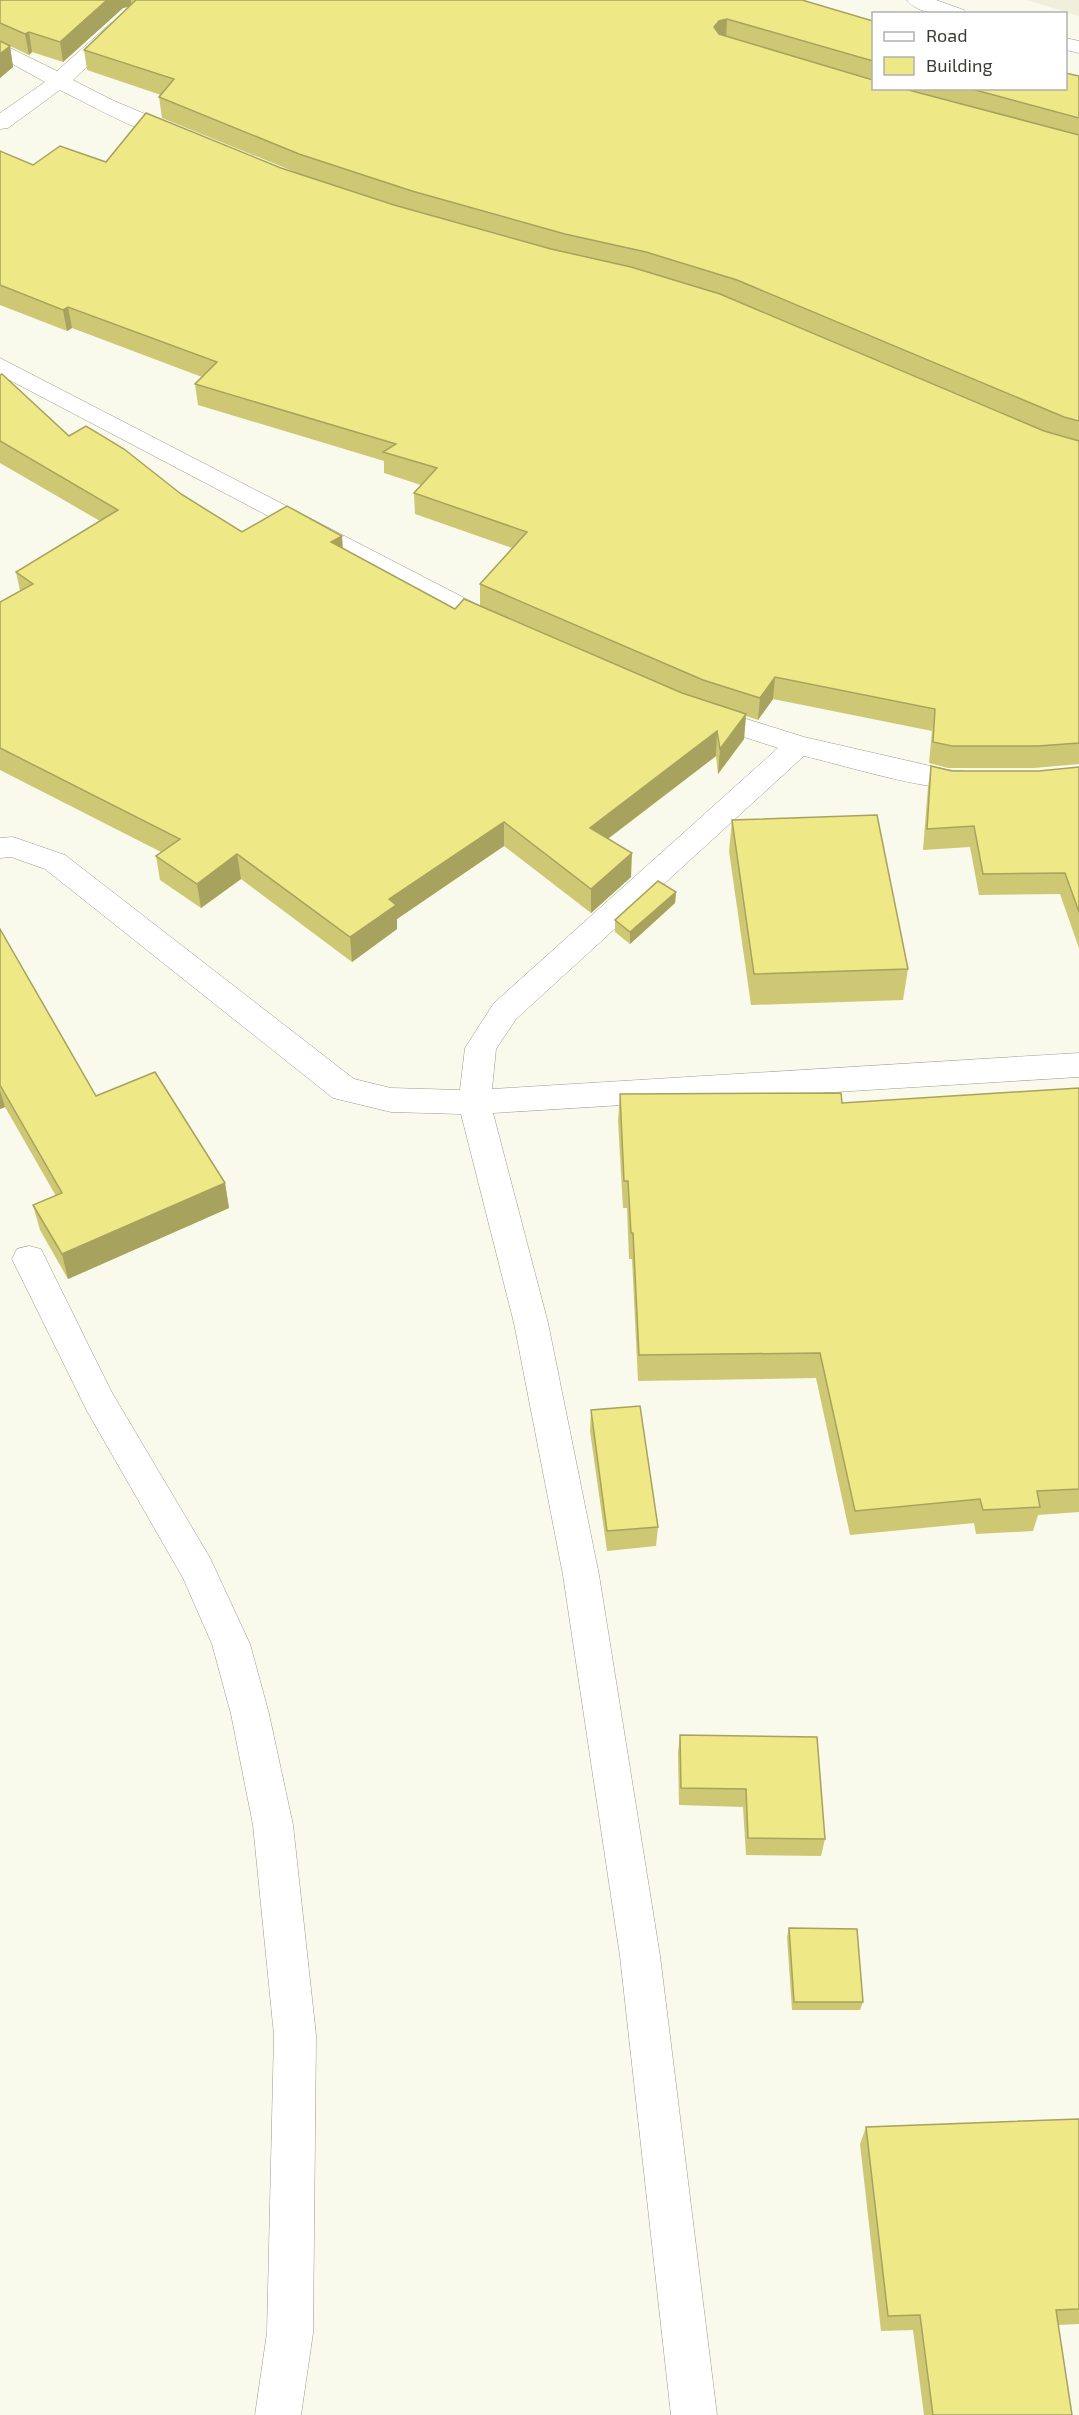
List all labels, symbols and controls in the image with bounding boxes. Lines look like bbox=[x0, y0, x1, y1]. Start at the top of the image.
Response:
legend bbox=[872, 12, 1067, 90]
text: Road bbox=[926, 24, 967, 46]
text: Building bbox=[926, 54, 993, 76]

